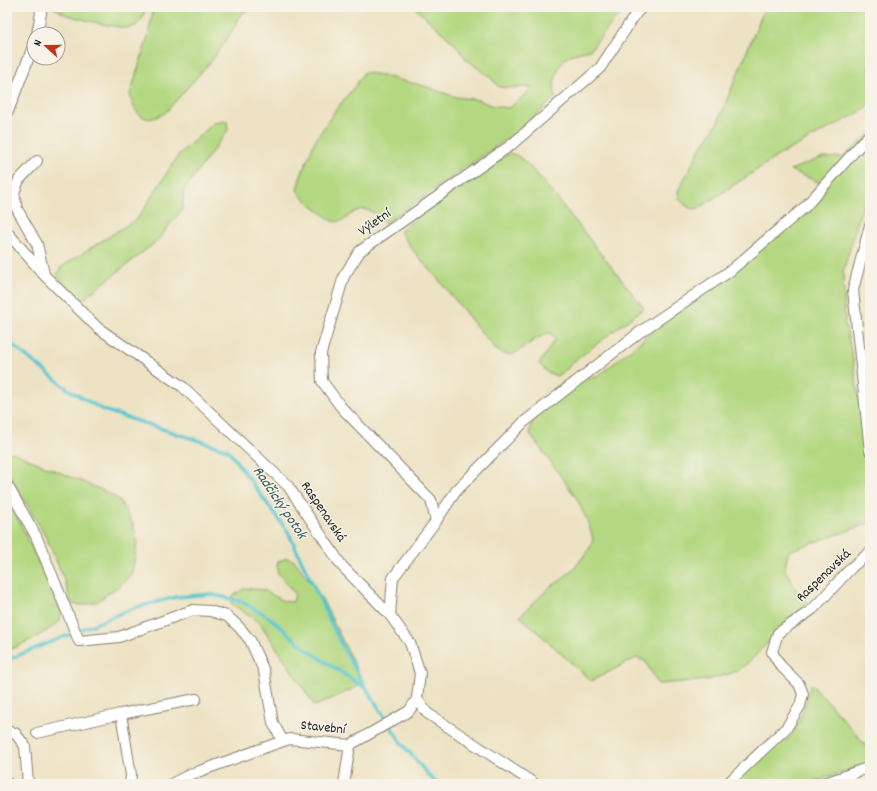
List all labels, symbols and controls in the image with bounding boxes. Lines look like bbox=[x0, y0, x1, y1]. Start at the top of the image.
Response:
north arrow bbox=[26, 26, 66, 66]
text: N bbox=[30, 37, 47, 49]
street label: Výletní bbox=[354, 204, 397, 242]
water label: Radčický potok bbox=[246, 462, 313, 545]
street label: Raspenavská bbox=[295, 478, 351, 546]
street label: Raspenavská bbox=[792, 545, 856, 607]
street label: Stavební bbox=[300, 716, 348, 740]

